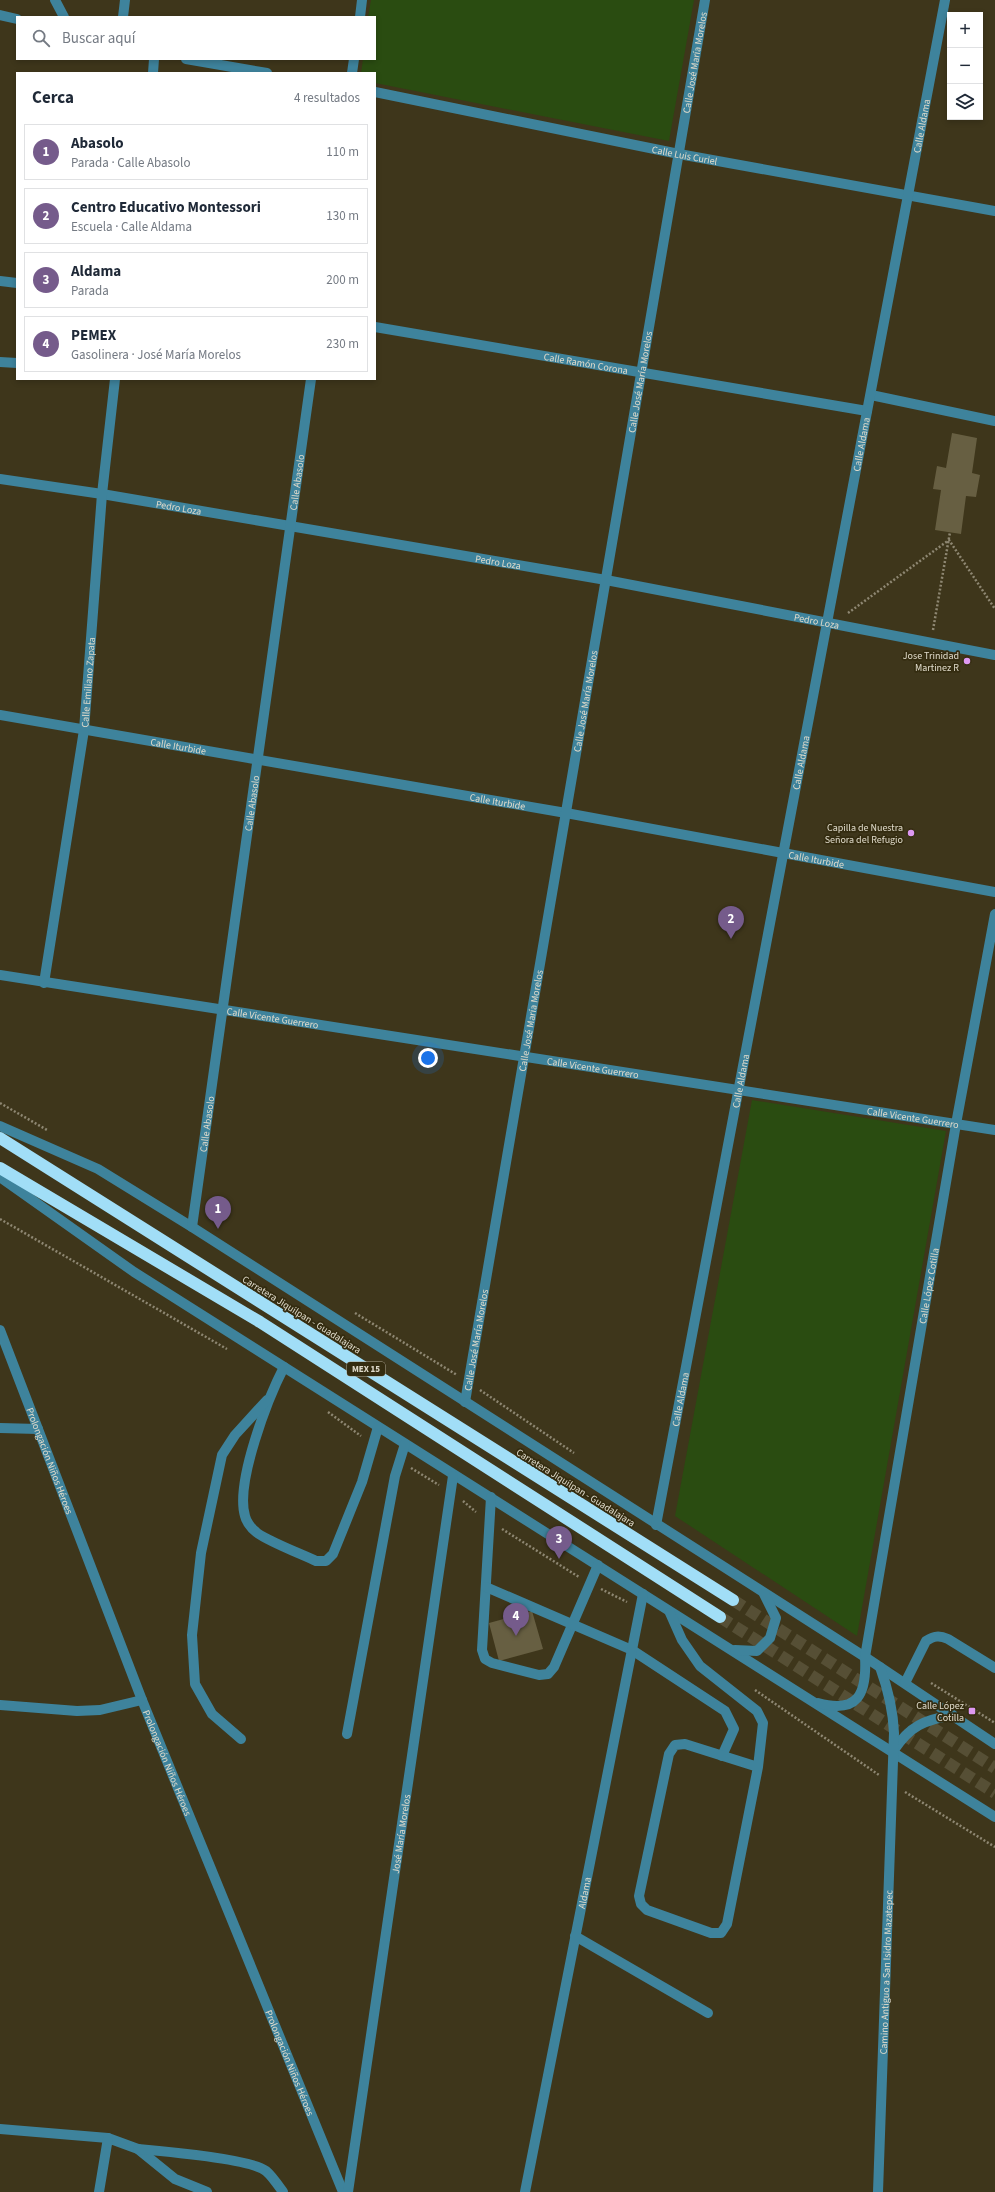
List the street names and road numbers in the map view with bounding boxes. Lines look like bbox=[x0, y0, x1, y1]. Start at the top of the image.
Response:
street label: Calle José María Morelos bbox=[680, 11, 711, 114]
street label: Calle Aldama bbox=[910, 98, 934, 154]
street label: Calle Luis Curiel bbox=[651, 143, 719, 169]
street label: Calle José María Morelos bbox=[625, 330, 656, 434]
street label: Calle Ramón Corona bbox=[543, 350, 629, 378]
street label: Calle Aldama bbox=[850, 416, 874, 473]
street label: Calle Abasolo bbox=[287, 454, 308, 511]
street label: Pedro Loza bbox=[155, 497, 202, 519]
street label: Pedro Loza bbox=[474, 552, 522, 573]
street label: Pedro Loza bbox=[793, 610, 840, 633]
street label: Calle Emiliano Zapata bbox=[78, 637, 99, 728]
street label: Calle José María Morelos bbox=[570, 650, 602, 753]
street label: Calle Iturbide bbox=[149, 735, 207, 759]
street label: Calle Aldama bbox=[789, 735, 813, 791]
street label: Calle Abasolo bbox=[242, 774, 263, 832]
street label: Calle Iturbide bbox=[468, 790, 526, 814]
street label: Calle Iturbide bbox=[787, 848, 845, 872]
street label: Calle José María Morelos bbox=[516, 969, 547, 1073]
street label: Calle Vicente Guerrero bbox=[226, 1004, 319, 1033]
street label: Calle Aldama bbox=[729, 1053, 753, 1109]
street label: Calle Vicente Guerrero bbox=[546, 1054, 640, 1082]
street label: Calle Abasolo bbox=[197, 1095, 218, 1153]
street label: Calle Vicente Guerrero bbox=[866, 1104, 960, 1132]
street label: Calle López Cotilla bbox=[916, 1247, 943, 1325]
street label: Carretera Jiquilpan - Guadalajara bbox=[239, 1272, 364, 1357]
street label: Calle José María Morelos bbox=[461, 1288, 492, 1392]
road number: MEX 15 bbox=[347, 1362, 385, 1376]
street label: Calle Aldama bbox=[669, 1371, 693, 1428]
street label: Prolongación Niños Héroes bbox=[22, 1406, 76, 1516]
street label: Carretera Jiquilpan - Guadalajara bbox=[513, 1445, 638, 1530]
street label: Prolongación Niños Héroes bbox=[139, 1708, 195, 1818]
street label: José María Morelos bbox=[389, 1793, 414, 1875]
street label: Aldama bbox=[575, 1876, 595, 1910]
street label: Camino Antiguo a San Isidro Mazatepec bbox=[877, 1889, 897, 2055]
street label: Prolongación Niños Héroes bbox=[261, 2008, 317, 2118]

